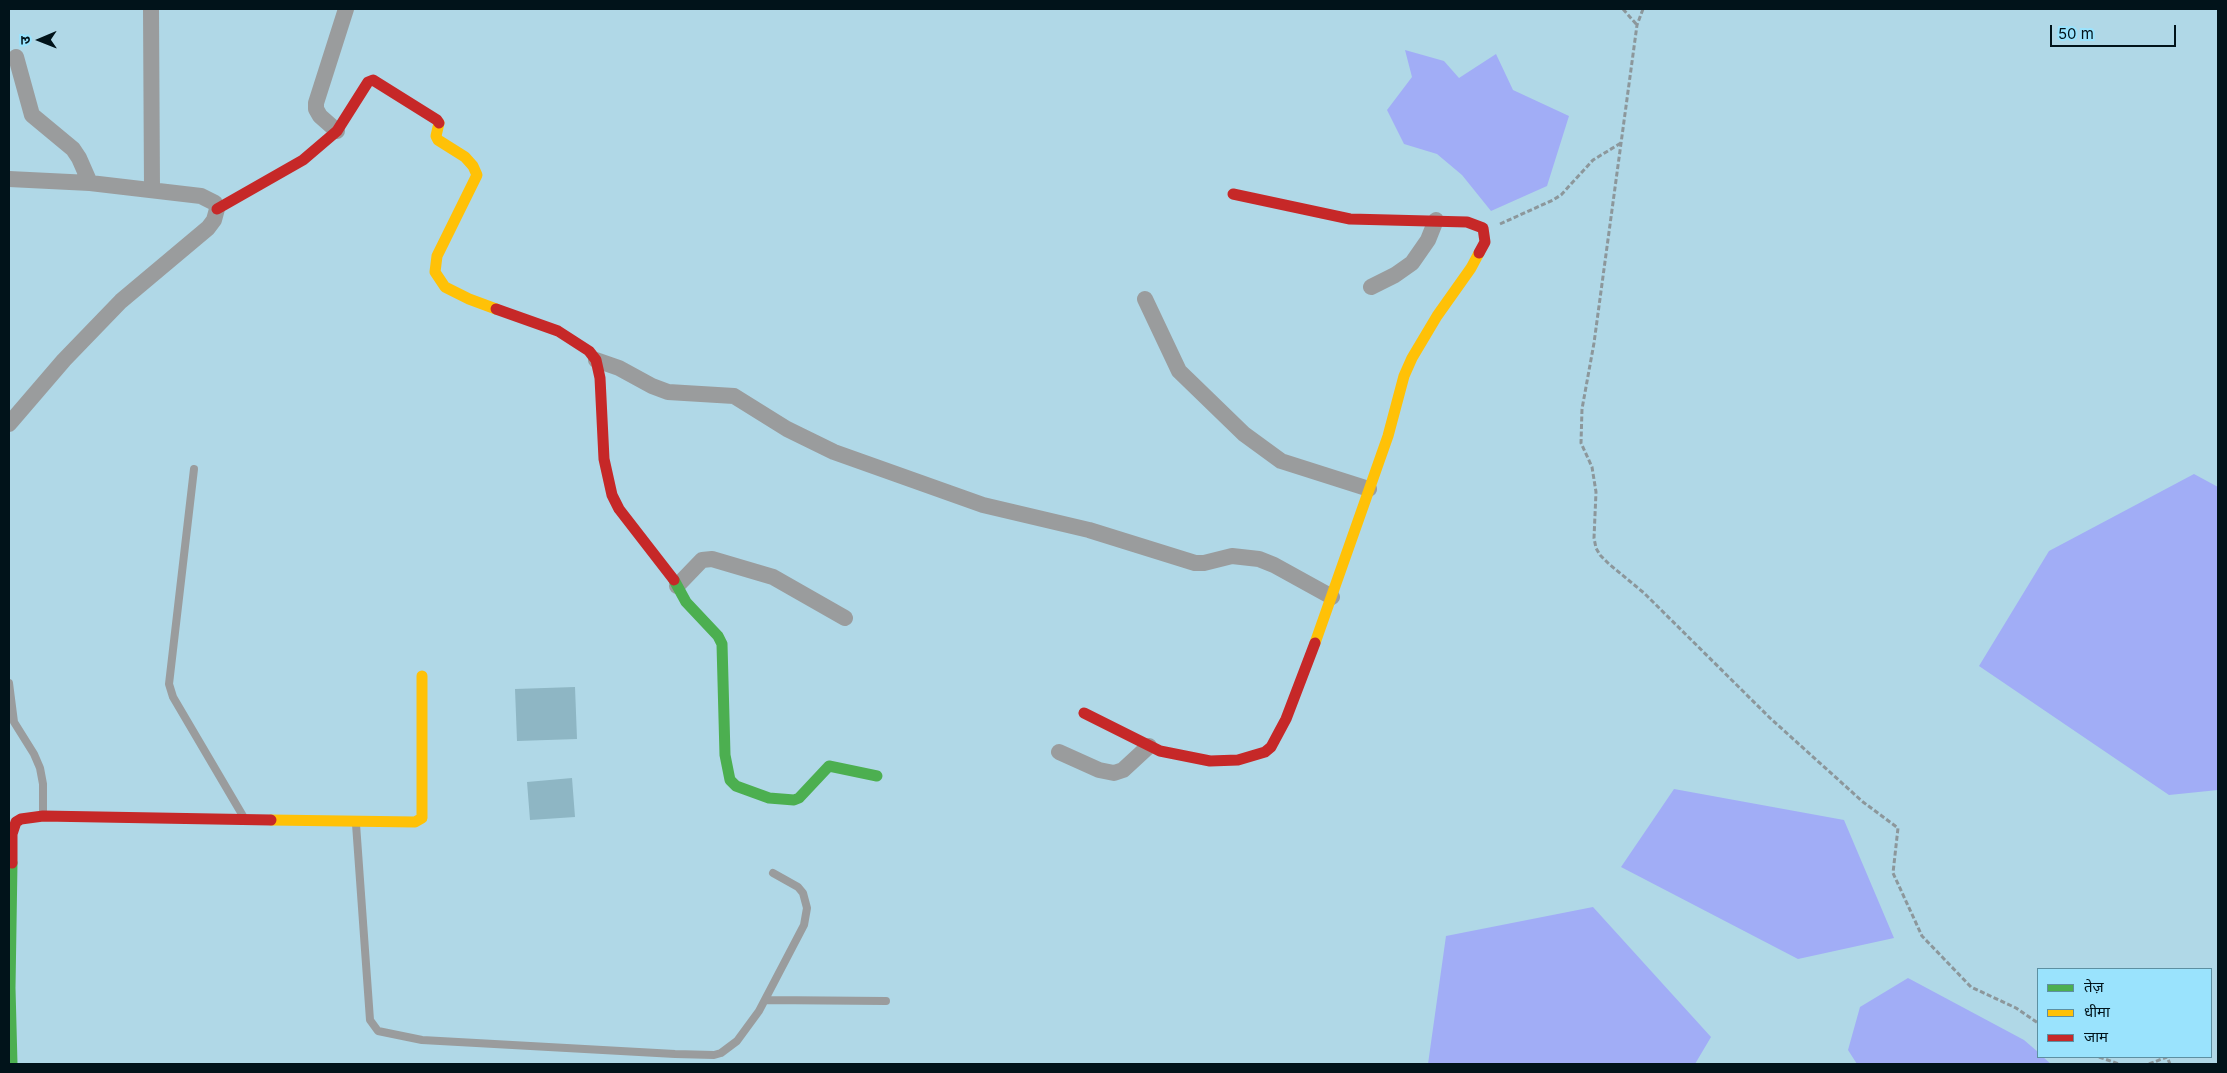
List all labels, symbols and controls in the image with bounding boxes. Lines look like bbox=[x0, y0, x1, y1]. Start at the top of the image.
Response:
north arrow bbox=[15, 15, 65, 65]
scale bar bbox=[2052, 15, 2178, 47]
text: 50 m bbox=[2058, 24, 2094, 43]
text: उ bbox=[16, 36, 33, 45]
legend bbox=[2037, 968, 2212, 1058]
text: तेज़ bbox=[2084, 977, 2104, 996]
text: धीमा bbox=[2084, 1002, 2110, 1021]
text: जाम bbox=[2084, 1027, 2108, 1046]

